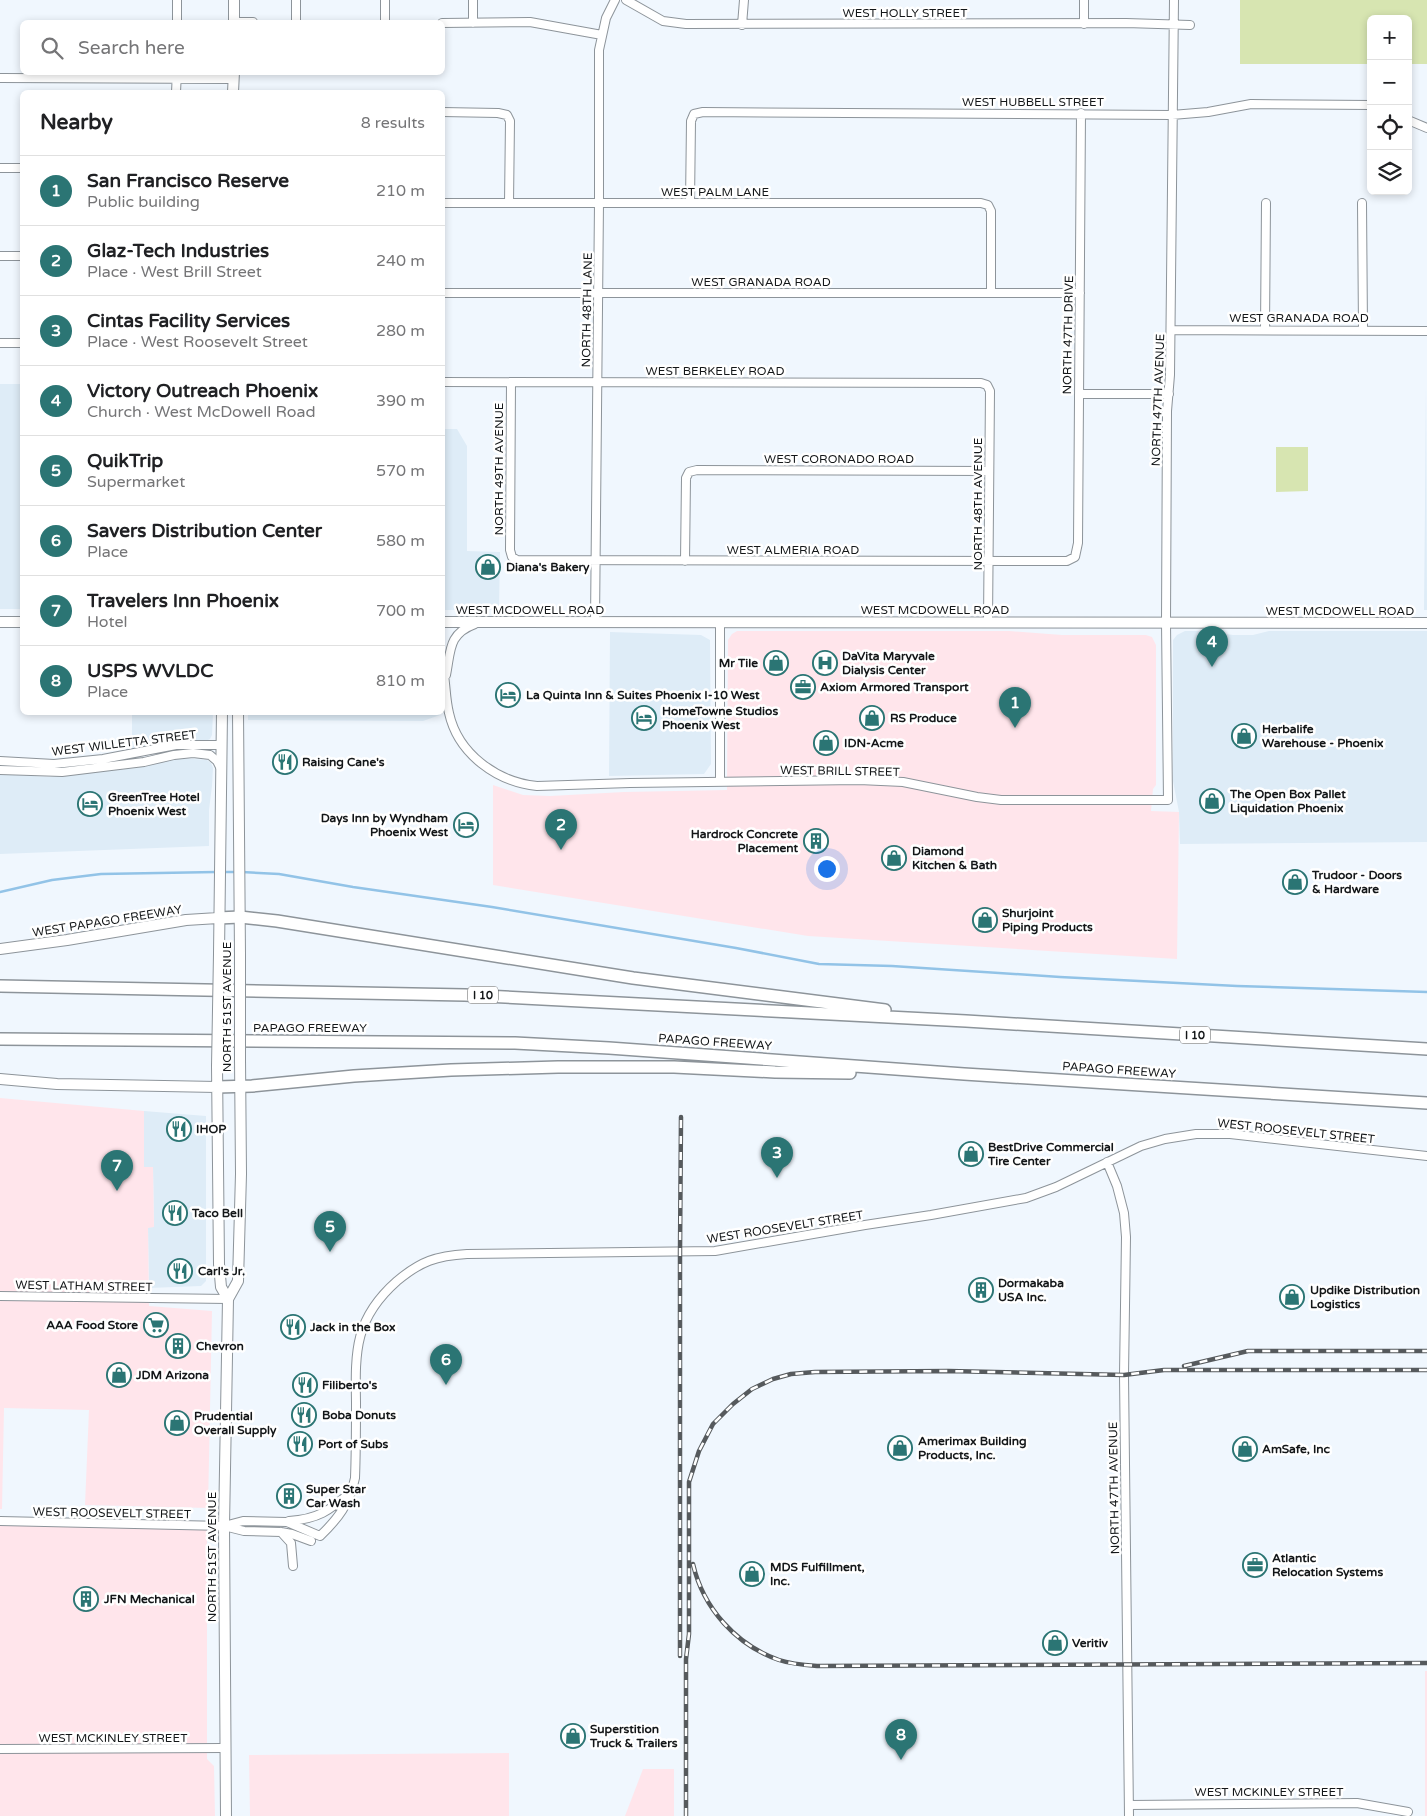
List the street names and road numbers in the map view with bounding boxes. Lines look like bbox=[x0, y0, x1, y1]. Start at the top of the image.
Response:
street label: WEST HOLLY STREET bbox=[843, 6, 968, 20]
street label: WEST HUBBELL STREET bbox=[962, 95, 1105, 109]
street label: WEST PALM LANE bbox=[661, 185, 769, 199]
street label: NORTH 48TH LANE bbox=[579, 252, 595, 368]
street label: WEST GRANADA ROAD bbox=[691, 275, 831, 289]
street label: NORTH 47TH DRIVE bbox=[1060, 275, 1076, 395]
street label: WEST GRANADA ROAD bbox=[1229, 311, 1369, 325]
street label: NORTH 47TH AVENUE bbox=[1149, 333, 1167, 467]
street label: WEST BERKELEY ROAD bbox=[646, 364, 784, 378]
street label: NORTH 49TH AVENUE bbox=[492, 402, 506, 535]
street label: NORTH 48TH AVENUE bbox=[971, 437, 985, 570]
street label: WEST CORONADO ROAD bbox=[764, 452, 914, 466]
street label: WEST ALMERIA ROAD bbox=[727, 543, 859, 557]
street label: WEST MCDOWELL ROAD bbox=[456, 603, 604, 617]
street label: WEST MCDOWELL ROAD bbox=[861, 603, 1009, 617]
street label: WEST MCDOWELL ROAD bbox=[1266, 604, 1414, 618]
street label: WEST WILLETTA STREET bbox=[51, 727, 198, 759]
street label: WEST BRILL STREET bbox=[780, 763, 901, 779]
street label: WEST PAPAGO FREEWAY bbox=[31, 902, 183, 940]
street label: NORTH 51ST AVENUE bbox=[220, 941, 234, 1072]
road number: I 10 bbox=[468, 986, 498, 1004]
street label: PAPAGO FREEWAY bbox=[253, 1021, 367, 1035]
road number: I 10 bbox=[1180, 1026, 1210, 1044]
street label: PAPAGO FREEWAY bbox=[658, 1031, 773, 1053]
street label: PAPAGO FREEWAY bbox=[1062, 1059, 1177, 1081]
street label: WEST ROOSEVELT STREET bbox=[1217, 1116, 1376, 1146]
street label: WEST ROOSEVELT STREET bbox=[706, 1208, 865, 1246]
street label: WEST LATHAM STREET bbox=[15, 1278, 154, 1294]
street label: NORTH 47TH AVENUE bbox=[1106, 1421, 1122, 1555]
street label: NORTH 51ST AVENUE bbox=[205, 1491, 219, 1622]
street label: WEST ROOSEVELT STREET bbox=[33, 1505, 192, 1521]
street label: WEST MCKINLEY STREET bbox=[39, 1731, 188, 1745]
street label: WEST MCKINLEY STREET bbox=[1195, 1785, 1344, 1799]

